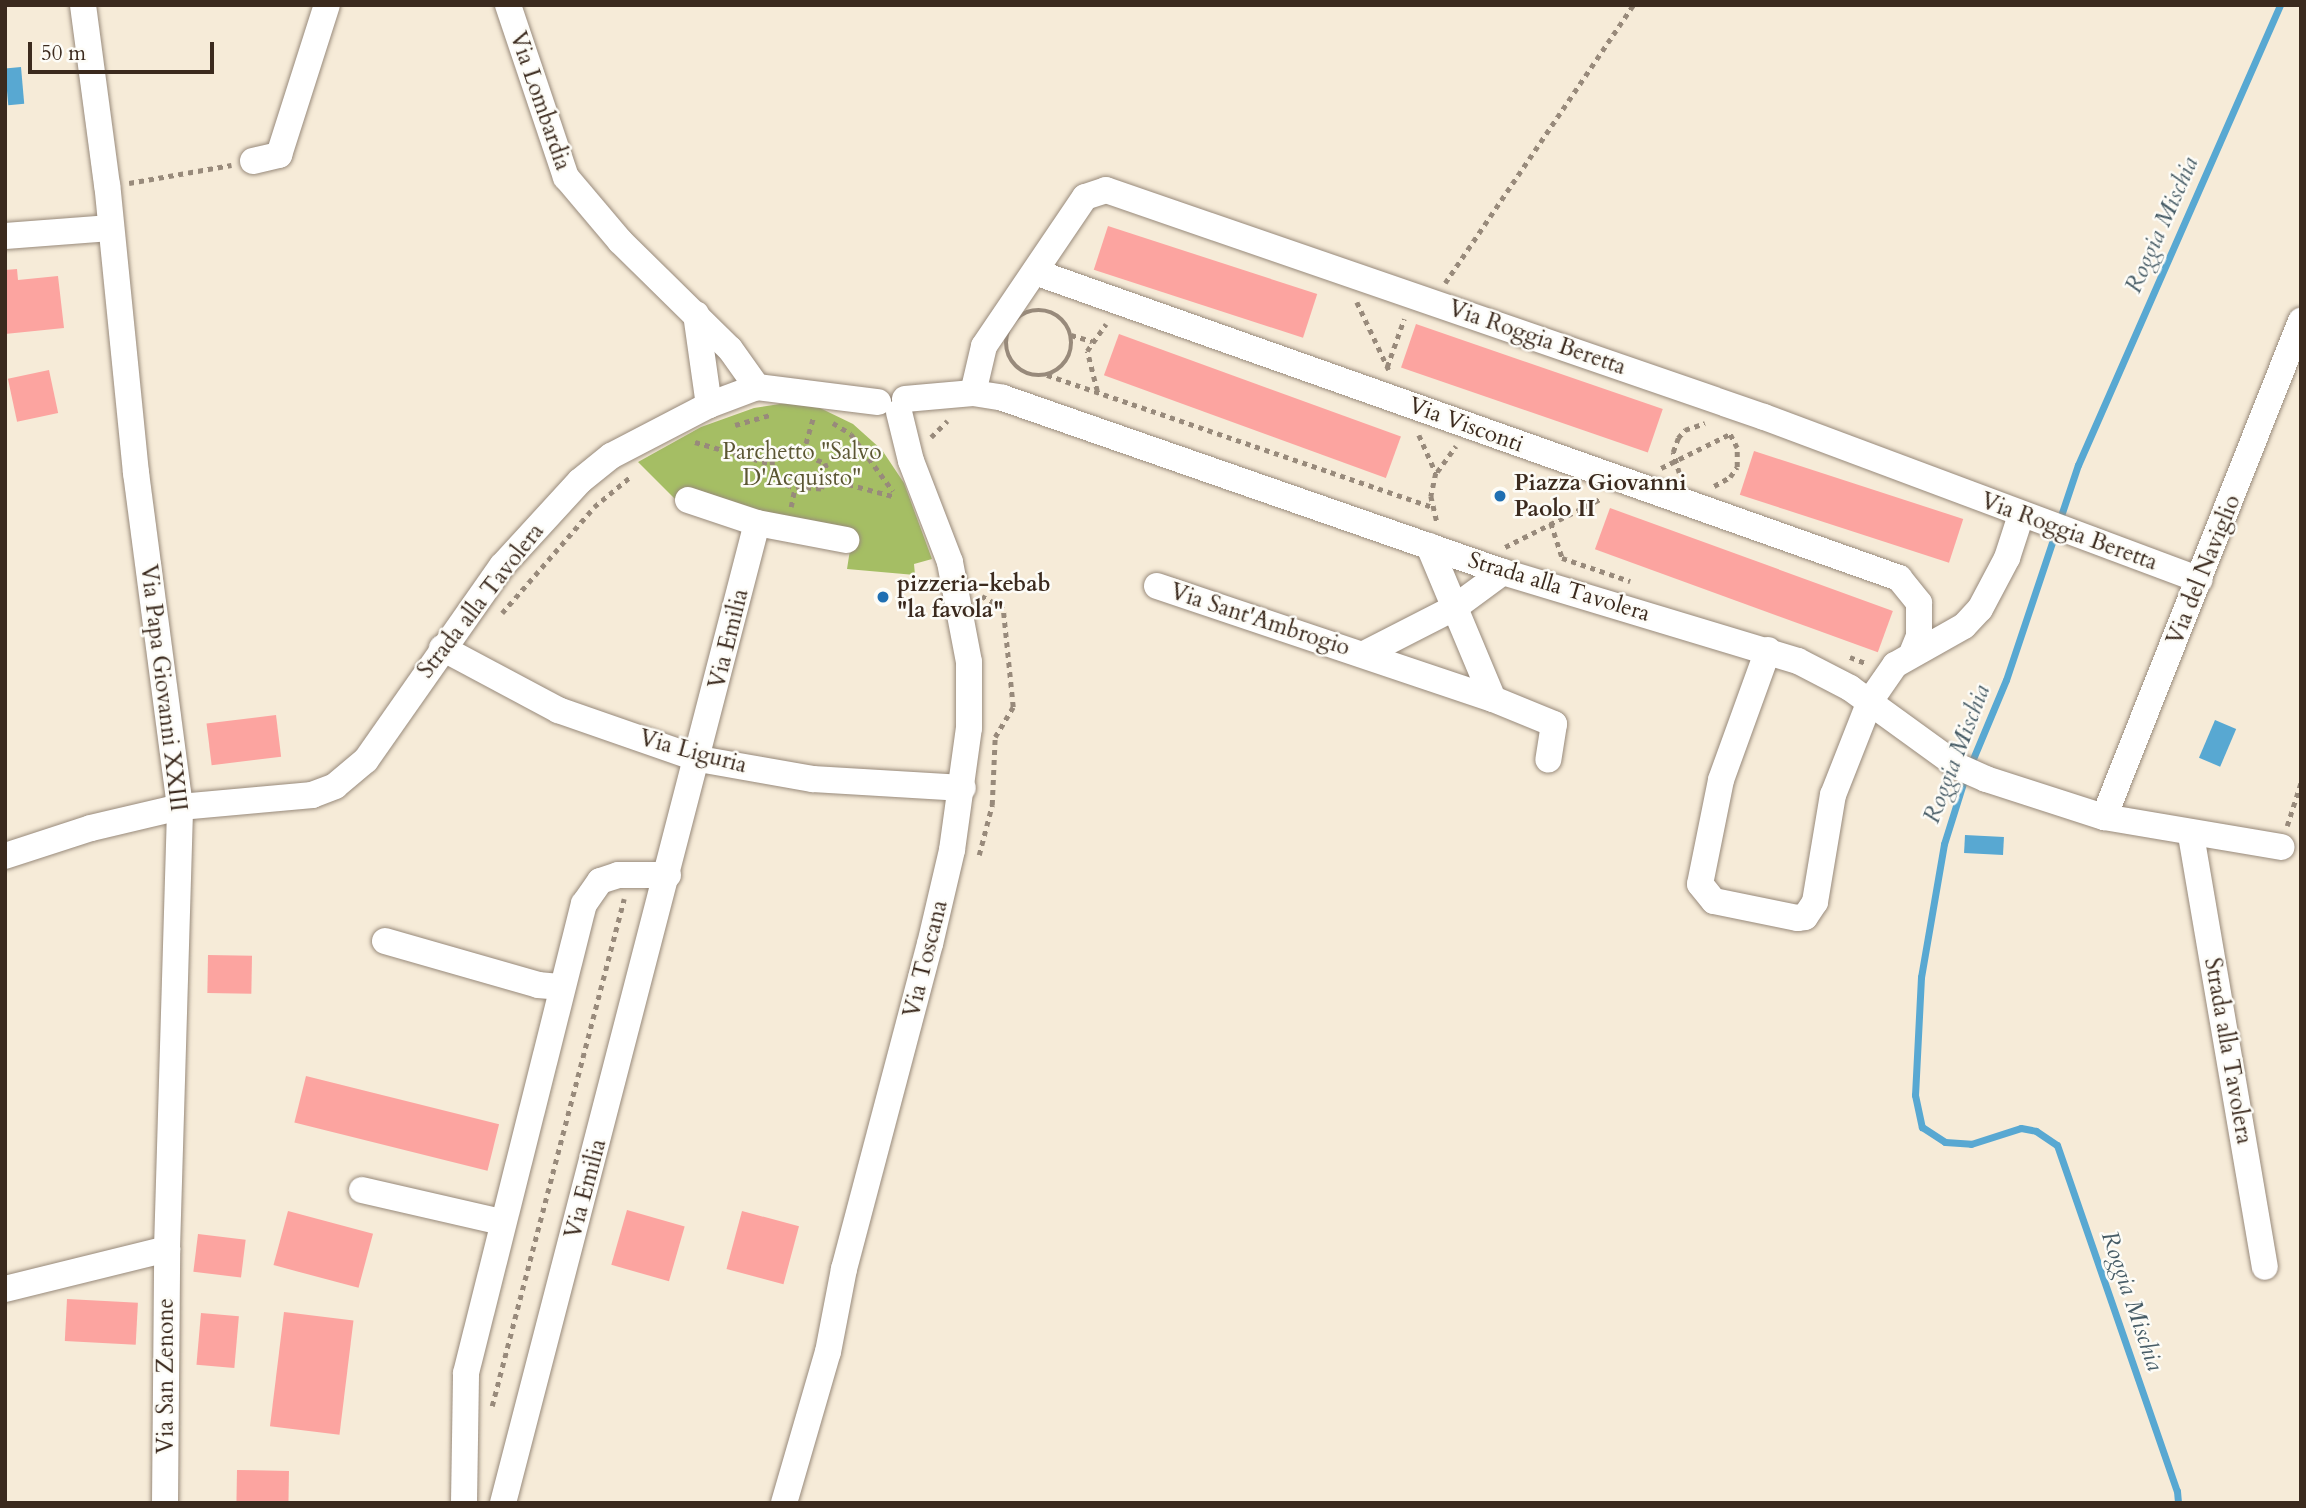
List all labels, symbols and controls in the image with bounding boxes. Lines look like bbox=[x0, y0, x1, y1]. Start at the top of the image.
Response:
scale bar bbox=[32, 28, 217, 72]
street label: Via Lombardia bbox=[503, 28, 577, 174]
text: 50 m bbox=[41, 39, 86, 68]
water label: Roggia Mischia bbox=[2119, 152, 2205, 298]
street label: Via Roggia Beretta bbox=[1445, 295, 1629, 381]
street label: Via Visconti bbox=[1405, 391, 1527, 459]
park label: Parchetto "Salvo D'Acquisto" bbox=[722, 438, 882, 492]
place label: Piazza Giovanni Paolo II bbox=[1514, 469, 1687, 523]
street label: Via Roggia Beretta bbox=[1977, 487, 2161, 577]
marker: Piazza Giovanni Paolo II bbox=[1492, 488, 1508, 504]
street label: Via del Naviglio bbox=[2161, 491, 2247, 649]
street label: Strada alla Tavolera bbox=[412, 518, 550, 684]
street label: Strada alla Tavolera bbox=[1465, 546, 1653, 628]
street label: Via Papa Giovanni XXIII bbox=[134, 563, 192, 813]
place label: pizzeria-kebab "la favola" bbox=[897, 570, 1051, 624]
street label: Via Sant'Ambrogio bbox=[1167, 578, 1353, 662]
street label: Via Emilia bbox=[703, 586, 755, 692]
marker: pizzeria-kebab "la favola" bbox=[875, 589, 891, 605]
water label: Roggia Mischia bbox=[1917, 681, 1997, 827]
street label: Via Liguria bbox=[636, 724, 750, 780]
street label: Via Toscana bbox=[898, 897, 954, 1021]
street label: Strada alla Tavolera bbox=[2198, 956, 2258, 1146]
street label: Via Emilia bbox=[559, 1136, 613, 1242]
water label: Roggia Mischia bbox=[2095, 1227, 2169, 1375]
street label: Via San Zenone bbox=[152, 1298, 180, 1454]

